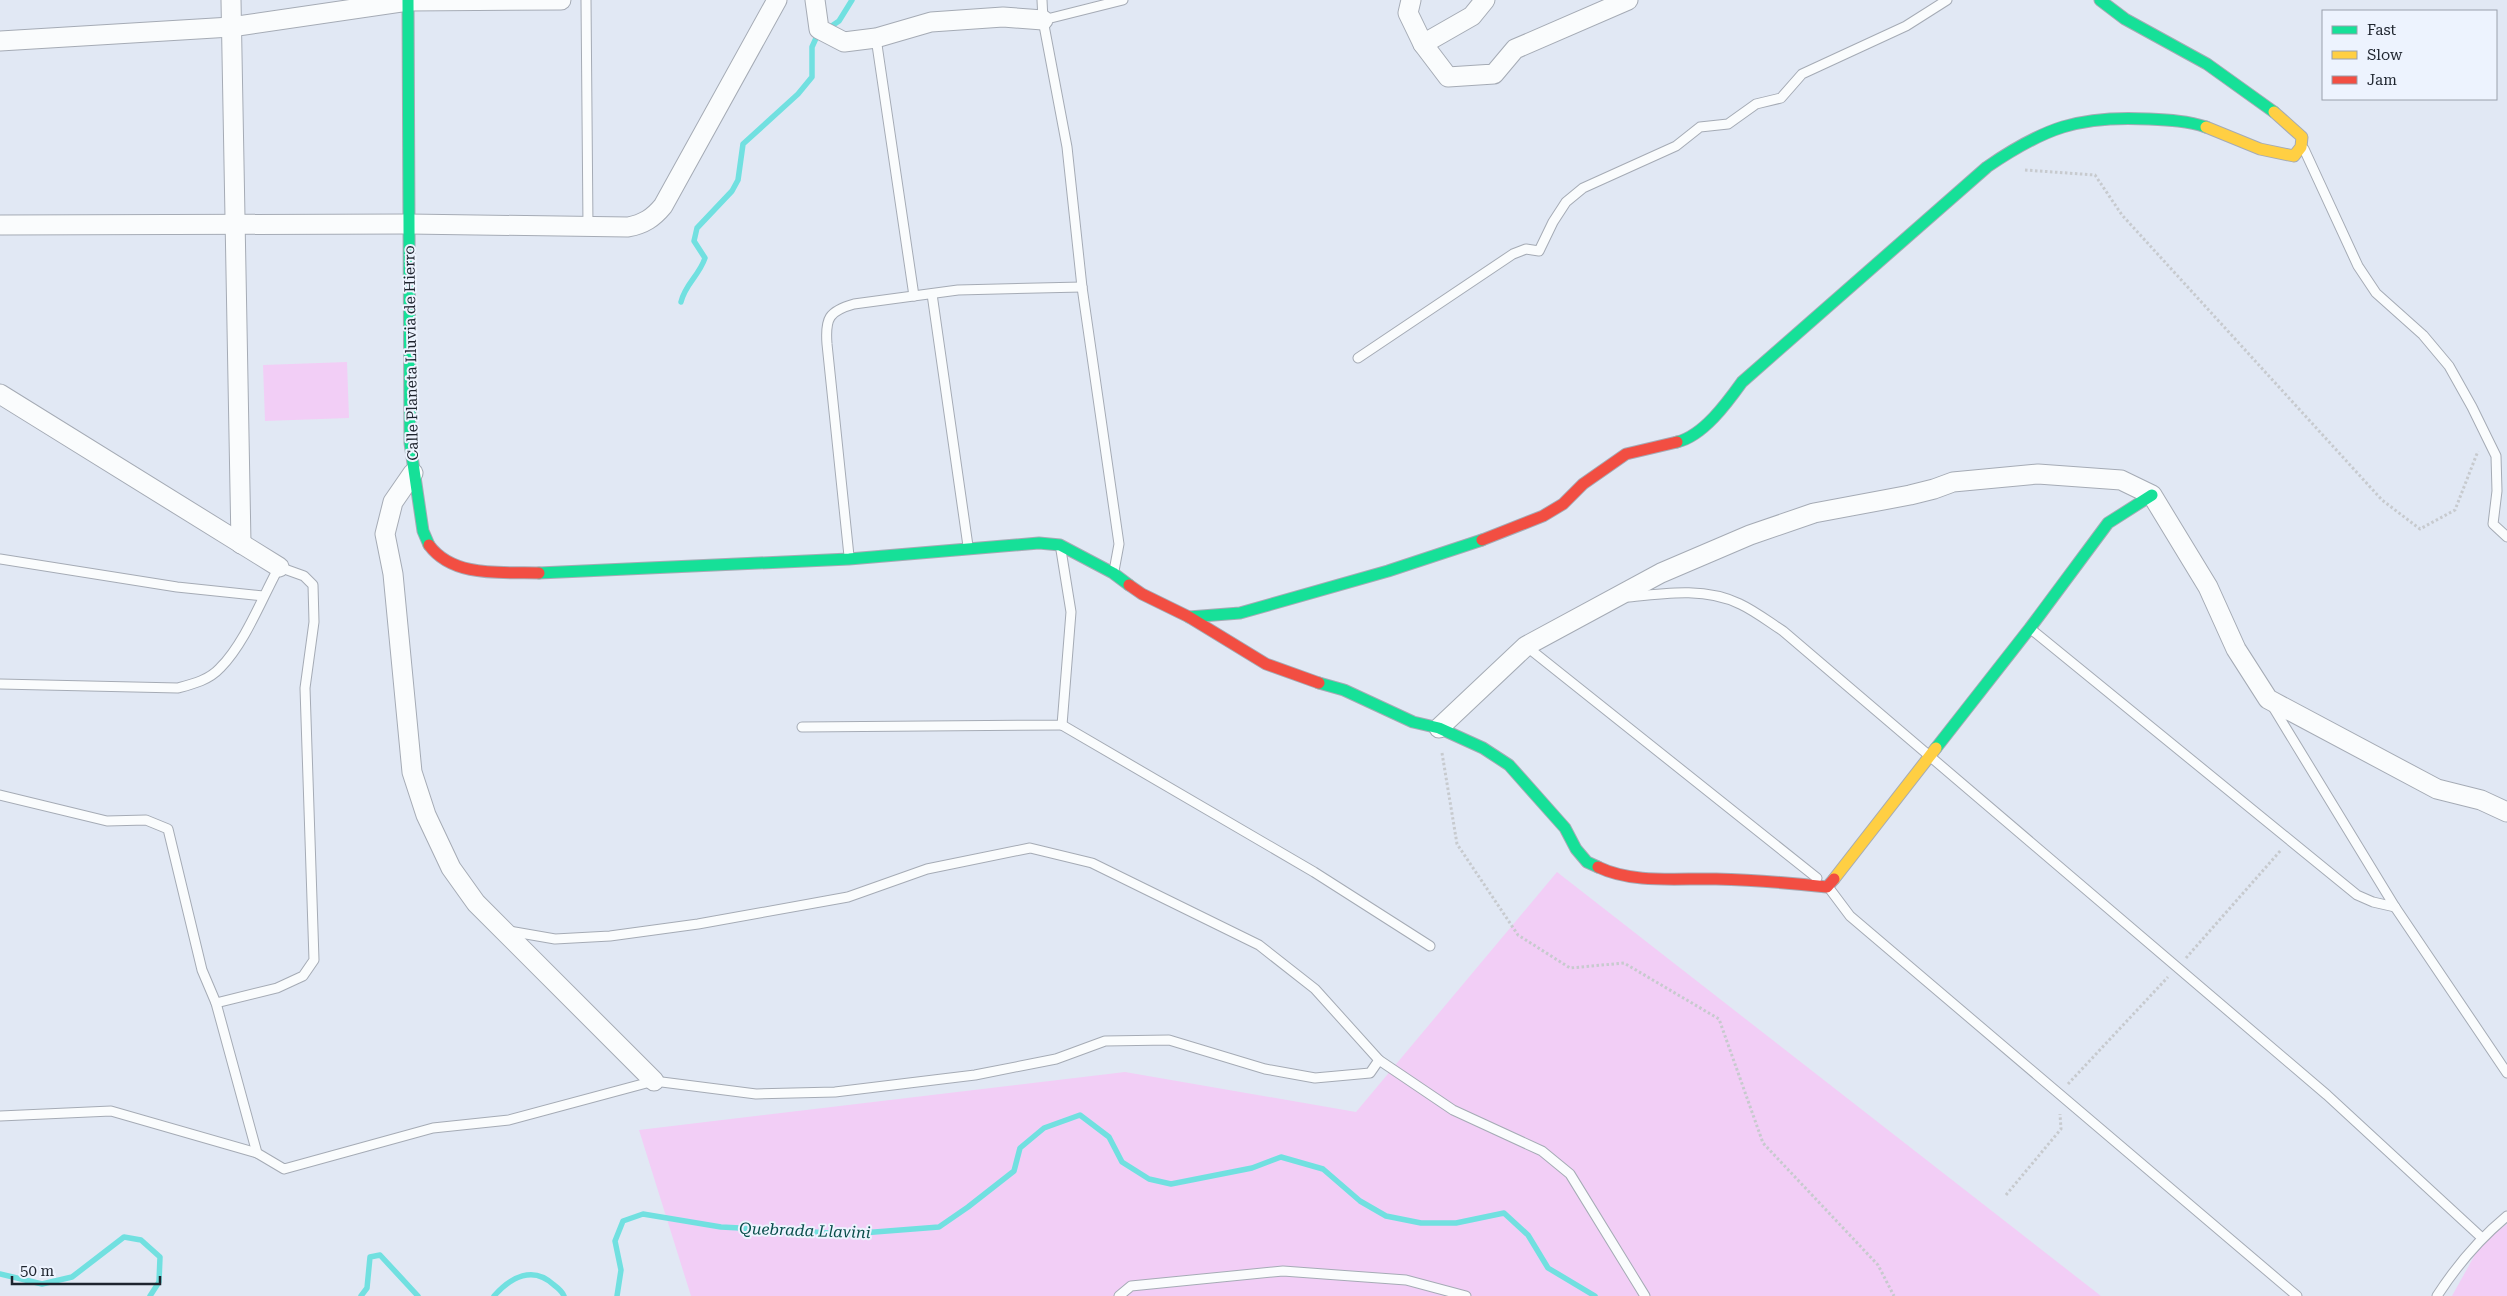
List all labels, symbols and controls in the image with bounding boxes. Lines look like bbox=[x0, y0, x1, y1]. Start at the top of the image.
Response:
legend bbox=[2322, 10, 2497, 100]
text: Fast bbox=[2367, 21, 2397, 39]
text: Slow bbox=[2367, 46, 2403, 64]
text: Jam bbox=[2367, 71, 2397, 89]
street label: Calle Planeta Lluvia de Hierro bbox=[400, 245, 422, 461]
water label: Quebrada Llavini bbox=[739, 1219, 871, 1242]
scale bar bbox=[12, 1254, 160, 1286]
text: 50 m bbox=[20, 1262, 55, 1280]

